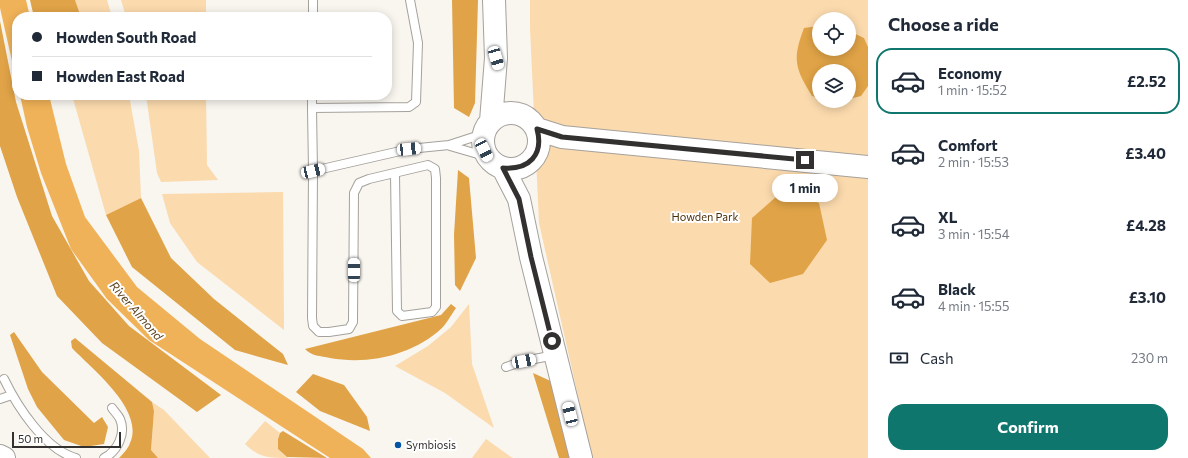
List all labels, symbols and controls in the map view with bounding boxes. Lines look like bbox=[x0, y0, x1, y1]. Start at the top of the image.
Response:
map controls bbox=[812, 12, 856, 108]
button: locate bbox=[812, 12, 856, 56]
text: Choose a ride bbox=[888, 13, 999, 35]
text: Howden South Road bbox=[56, 28, 196, 46]
car bbox=[487, 45, 505, 71]
icon: car bbox=[890, 63, 926, 99]
button: layers bbox=[812, 64, 856, 108]
text: Economy bbox=[938, 64, 1002, 82]
text: Howden East Road bbox=[56, 67, 185, 85]
text: £2.52 bbox=[1127, 72, 1166, 90]
text: 1 min · 15:52 bbox=[938, 82, 1007, 98]
icon: car bbox=[890, 135, 926, 171]
text: Comfort bbox=[938, 136, 998, 154]
car bbox=[473, 137, 495, 163]
car bbox=[396, 142, 422, 156]
text: £3.40 bbox=[1125, 144, 1166, 162]
route end bbox=[796, 151, 814, 169]
text: 2 min · 15:53 bbox=[938, 154, 1009, 170]
car bbox=[300, 162, 326, 180]
callout: 1 min bbox=[772, 174, 838, 202]
text: 1 min bbox=[790, 180, 820, 196]
icon: car bbox=[890, 207, 926, 243]
text: XL bbox=[938, 208, 957, 226]
park label: Howden Park bbox=[672, 210, 738, 223]
text: £4.28 bbox=[1126, 216, 1166, 234]
text: 3 min · 15:54 bbox=[938, 226, 1009, 242]
car bbox=[348, 258, 360, 282]
water label: River Almond bbox=[107, 278, 167, 343]
icon: car bbox=[890, 279, 926, 315]
text: Black bbox=[938, 280, 976, 298]
text: £3.10 bbox=[1129, 288, 1166, 306]
text: 4 min · 15:55 bbox=[938, 298, 1010, 314]
route start bbox=[543, 332, 561, 350]
icon: cash bbox=[888, 347, 910, 369]
text: Cash bbox=[920, 349, 954, 367]
text: 230 m bbox=[1131, 350, 1168, 366]
car bbox=[511, 353, 537, 369]
car bbox=[561, 401, 579, 427]
button: Confirm bbox=[888, 404, 1168, 450]
scale bar bbox=[12, 430, 121, 449]
text: 50 m bbox=[18, 432, 43, 445]
place label: Symbiosis bbox=[406, 438, 456, 451]
marker: Symbiosis bbox=[393, 440, 403, 450]

